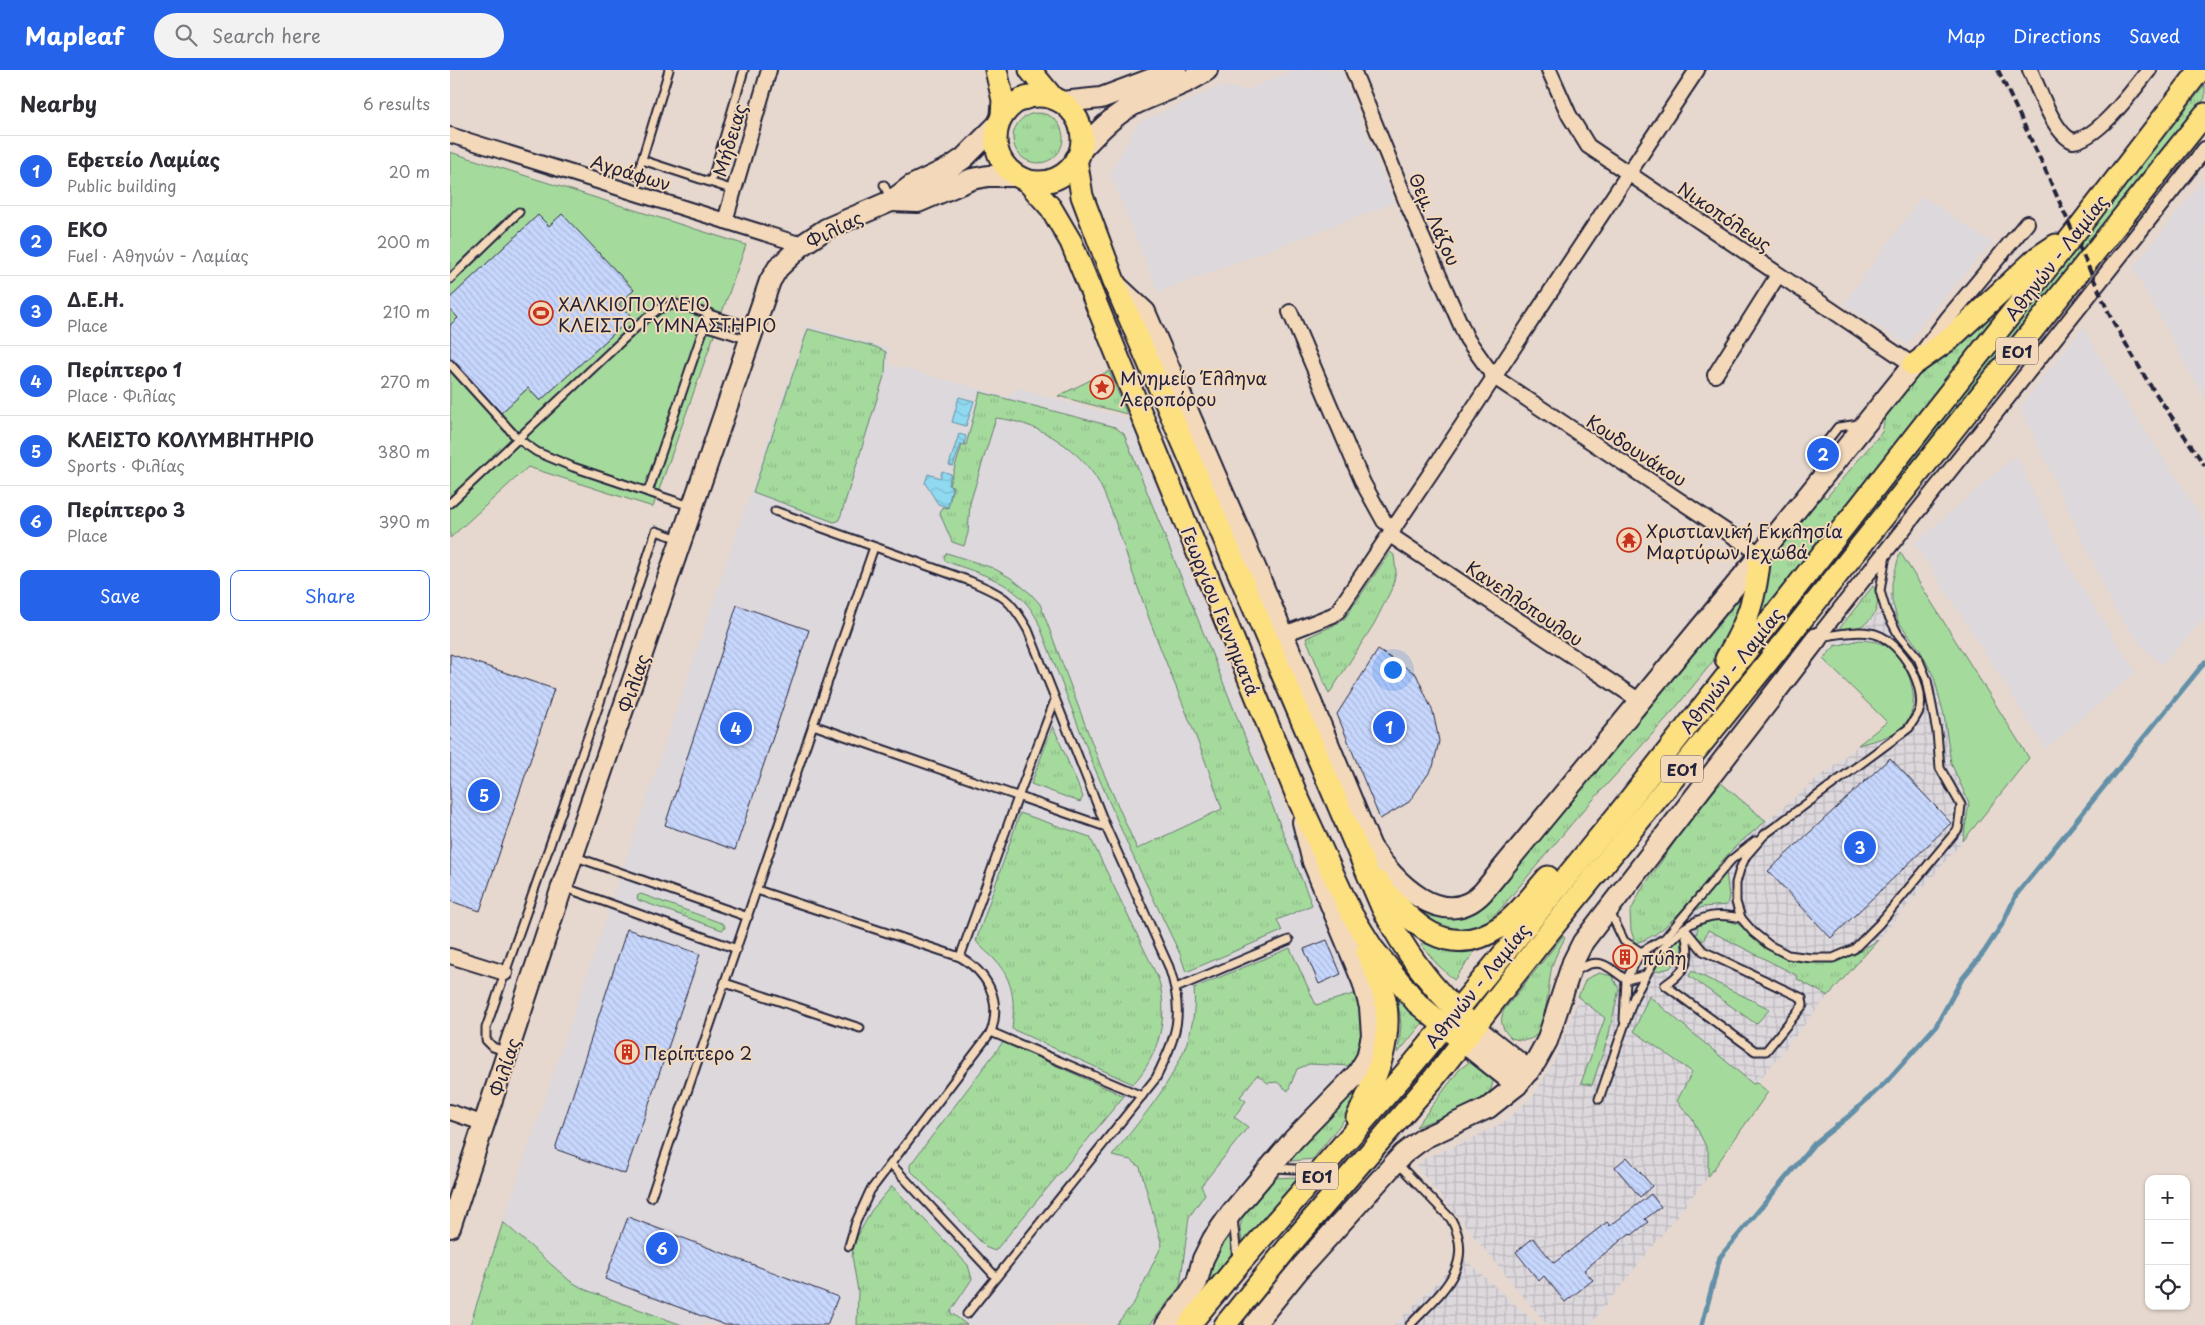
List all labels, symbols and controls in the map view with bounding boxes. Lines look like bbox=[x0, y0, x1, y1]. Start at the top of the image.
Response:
search box bbox=[154, 13, 504, 58]
text: Mapleaf bbox=[25, 17, 124, 53]
icon: search bbox=[172, 21, 200, 49]
text: Search here bbox=[212, 21, 321, 49]
text: Map bbox=[1947, 22, 1985, 49]
text: Directions bbox=[2013, 22, 2101, 49]
text: Saved bbox=[2129, 22, 2180, 49]
text: Nearby bbox=[20, 87, 97, 119]
text: 6 results bbox=[363, 91, 430, 115]
street label: Μήδειας bbox=[705, 100, 753, 180]
text: Εφετείο Λαμίας bbox=[67, 145, 220, 173]
street label: Αγράφων bbox=[588, 147, 674, 197]
text: 1 bbox=[32, 159, 40, 183]
text: 20 m bbox=[389, 159, 430, 183]
street label: Θεμ. Λάζου bbox=[1402, 168, 1468, 270]
text: Public building bbox=[67, 173, 177, 197]
street label: Νικοπόλεως bbox=[1673, 175, 1777, 257]
street label: Αθηνών - Λαμίας bbox=[1998, 188, 2114, 326]
street label: Φιλίας bbox=[801, 203, 867, 255]
text: EKO bbox=[67, 215, 108, 243]
text: 2 bbox=[30, 229, 42, 253]
text: 200 m bbox=[377, 229, 430, 253]
text: Fuel · Αθηνών - Λαμίας bbox=[67, 243, 249, 267]
text: Δ.Ε.Η. bbox=[67, 285, 124, 313]
place label: ΧΑΛΚΙΟΠΟΥΛΕΙΟ ΚΛΕΙΣΤΟ ΓΥΜΝΑΣΤΗΡΙΟ bbox=[558, 290, 776, 338]
text: 3 bbox=[31, 299, 41, 323]
text: 210 m bbox=[382, 299, 430, 323]
sports icon: ΧΑΛΚΙΟΠΟΥΛΕΙΟ ΚΛΕΙΣΤΟ ΓΥΜΝΑΣΤΗΡΙΟ bbox=[528, 300, 554, 326]
text: Place bbox=[67, 313, 108, 337]
road number: ΕΟ1 bbox=[1996, 338, 2038, 364]
text: Περίπτερο 1 bbox=[67, 355, 182, 383]
place label: Μνημείο Έλληνα Αεροπόρου bbox=[1120, 364, 1268, 412]
text: 4 bbox=[31, 369, 41, 393]
text: 270 m bbox=[380, 369, 430, 393]
place icon: Μνημείο Έλληνα Αεροπόρου bbox=[1089, 374, 1115, 400]
text: Place · Φιλίας bbox=[67, 383, 176, 407]
street label: Κουδουνάκου bbox=[1581, 407, 1693, 493]
text: ΚΛΕΙΣΤΟ ΚΟΛΥΜΒΗΤΗΡΙΟ bbox=[67, 425, 314, 453]
pin: 2 bbox=[1807, 435, 1839, 473]
text: 5 bbox=[31, 439, 41, 463]
text: 380 m bbox=[378, 439, 430, 463]
text: Sports · Φιλίας bbox=[67, 453, 185, 477]
text: Περίπτερο 3 bbox=[67, 495, 185, 523]
text: 6 bbox=[30, 509, 42, 533]
text: 390 m bbox=[379, 509, 430, 533]
place label: Χριστιανική Εκκλησία Μαρτύρων Ιεχωβά bbox=[1646, 517, 1843, 565]
street label: Γεωργίου Γεννηματά bbox=[1175, 522, 1267, 700]
text: Place bbox=[67, 523, 108, 547]
temple icon: Χριστιανική Εκκλησία Μαρτύρων Ιεχωβά bbox=[1616, 527, 1642, 553]
street label: Κανελλόπουλου bbox=[1461, 554, 1589, 652]
button: Save bbox=[20, 570, 220, 621]
button: Share bbox=[230, 570, 430, 621]
street label: Αθηνών - Λαμίας bbox=[1673, 601, 1789, 739]
street label: Φιλίας bbox=[610, 650, 656, 716]
your location bbox=[1380, 657, 1406, 683]
pin: 1 bbox=[1373, 708, 1405, 746]
pin: 4 bbox=[720, 709, 752, 747]
road number: ΕΟ1 bbox=[1661, 756, 1703, 782]
pin: 5 bbox=[468, 776, 500, 814]
pin: 3 bbox=[1844, 828, 1876, 866]
street label: Αθηνών - Λαμίας bbox=[1418, 917, 1536, 1053]
building icon: πύλη bbox=[1612, 944, 1638, 970]
place label: πύλη bbox=[1642, 944, 1687, 971]
street label: Φιλίας bbox=[482, 1034, 526, 1100]
building icon: Περίπτερο 2 bbox=[614, 1039, 640, 1065]
place label: Περίπτερο 2 bbox=[644, 1039, 752, 1066]
road number: ΕΟ1 bbox=[1296, 1162, 1338, 1190]
map controls bbox=[2145, 1175, 2190, 1310]
button: + bbox=[2145, 1175, 2190, 1220]
button: − bbox=[2145, 1220, 2190, 1265]
pin: 6 bbox=[646, 1229, 678, 1267]
button: locate bbox=[2145, 1265, 2190, 1310]

